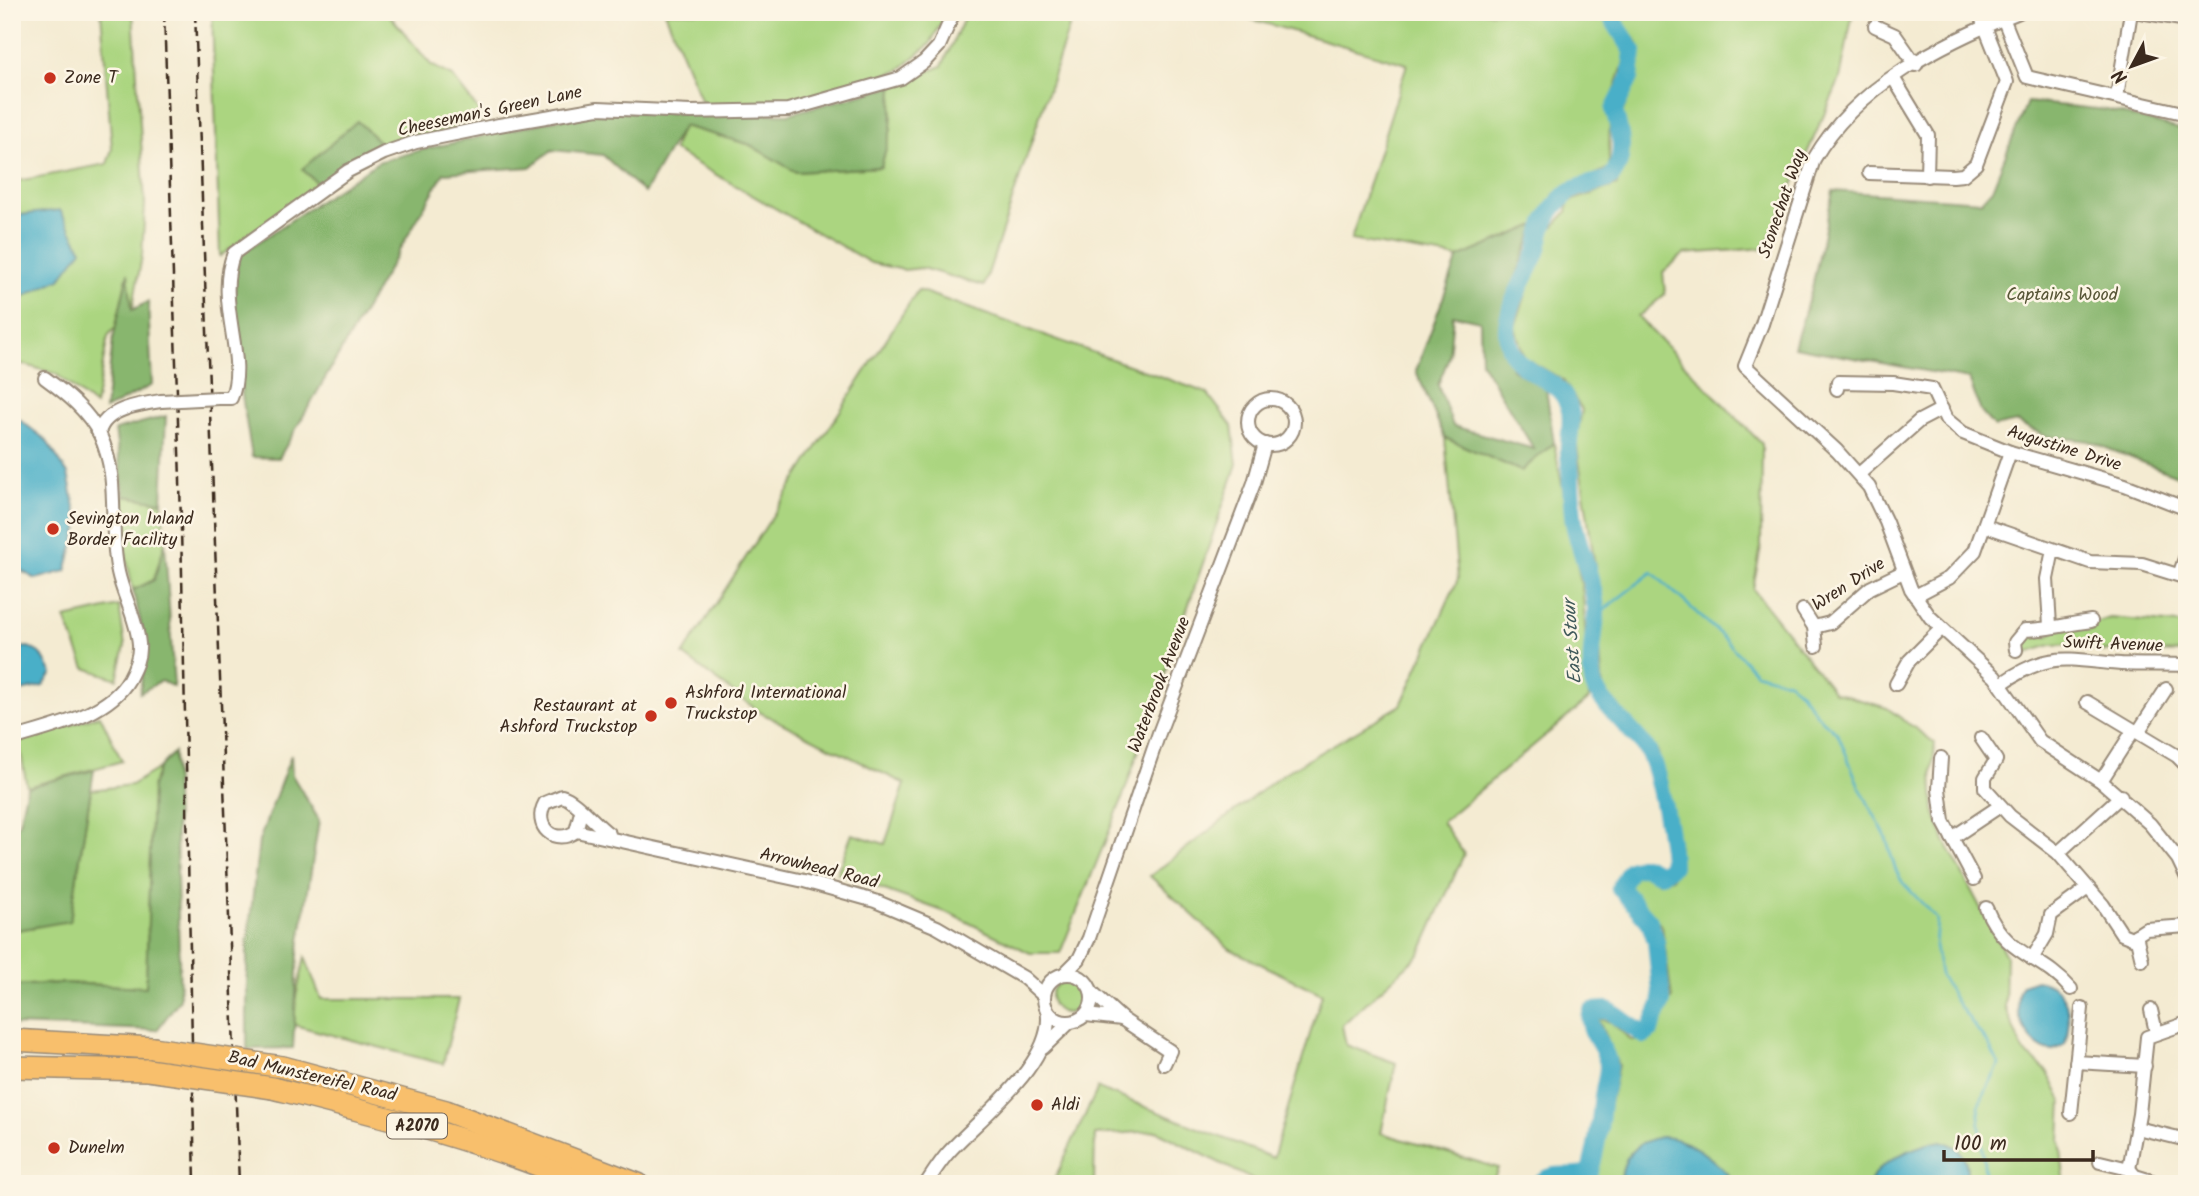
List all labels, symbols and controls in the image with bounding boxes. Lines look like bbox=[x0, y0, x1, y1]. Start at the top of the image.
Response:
north arrow bbox=[2098, 32, 2168, 102]
text: N bbox=[2105, 61, 2136, 90]
place label: Zone T bbox=[64, 64, 119, 93]
marker: Zone T bbox=[42, 70, 58, 86]
street label: Cheeseman's Green Lane bbox=[395, 78, 585, 146]
street label: Stonechat Way bbox=[1751, 145, 1815, 262]
park label: Captains Wood bbox=[2006, 281, 2119, 310]
street label: Augustine Drive bbox=[2003, 418, 2125, 480]
place label: Sevington Inland Border Facility bbox=[67, 505, 194, 555]
marker: Sevington Inland Border Facility bbox=[45, 521, 61, 537]
street label: Wren Drive bbox=[1807, 550, 1891, 620]
water label: East Stour bbox=[1555, 595, 1591, 685]
street label: Waterbrook Avenue bbox=[1121, 613, 1199, 757]
street label: Swift Avenue bbox=[2063, 629, 2163, 661]
place label: Ashford International Truckstop bbox=[685, 679, 847, 729]
place label: Restaurant at Ashford Truckstop bbox=[500, 692, 638, 742]
marker: Ashford International Truckstop bbox=[663, 695, 679, 711]
marker: Restaurant at Ashford Truckstop bbox=[643, 708, 659, 724]
street label: Arrowhead Road bbox=[756, 840, 882, 898]
street label: Bad Munstereifel Road bbox=[225, 1043, 400, 1111]
place label: Aldi bbox=[1051, 1091, 1080, 1120]
marker: Aldi bbox=[1029, 1097, 1045, 1113]
road number: A2070 bbox=[387, 1114, 447, 1138]
scale bar bbox=[1944, 1119, 2092, 1163]
text: 100 m bbox=[1954, 1128, 2007, 1161]
place label: Dunelm bbox=[68, 1134, 125, 1163]
marker: Dunelm bbox=[46, 1140, 62, 1156]

